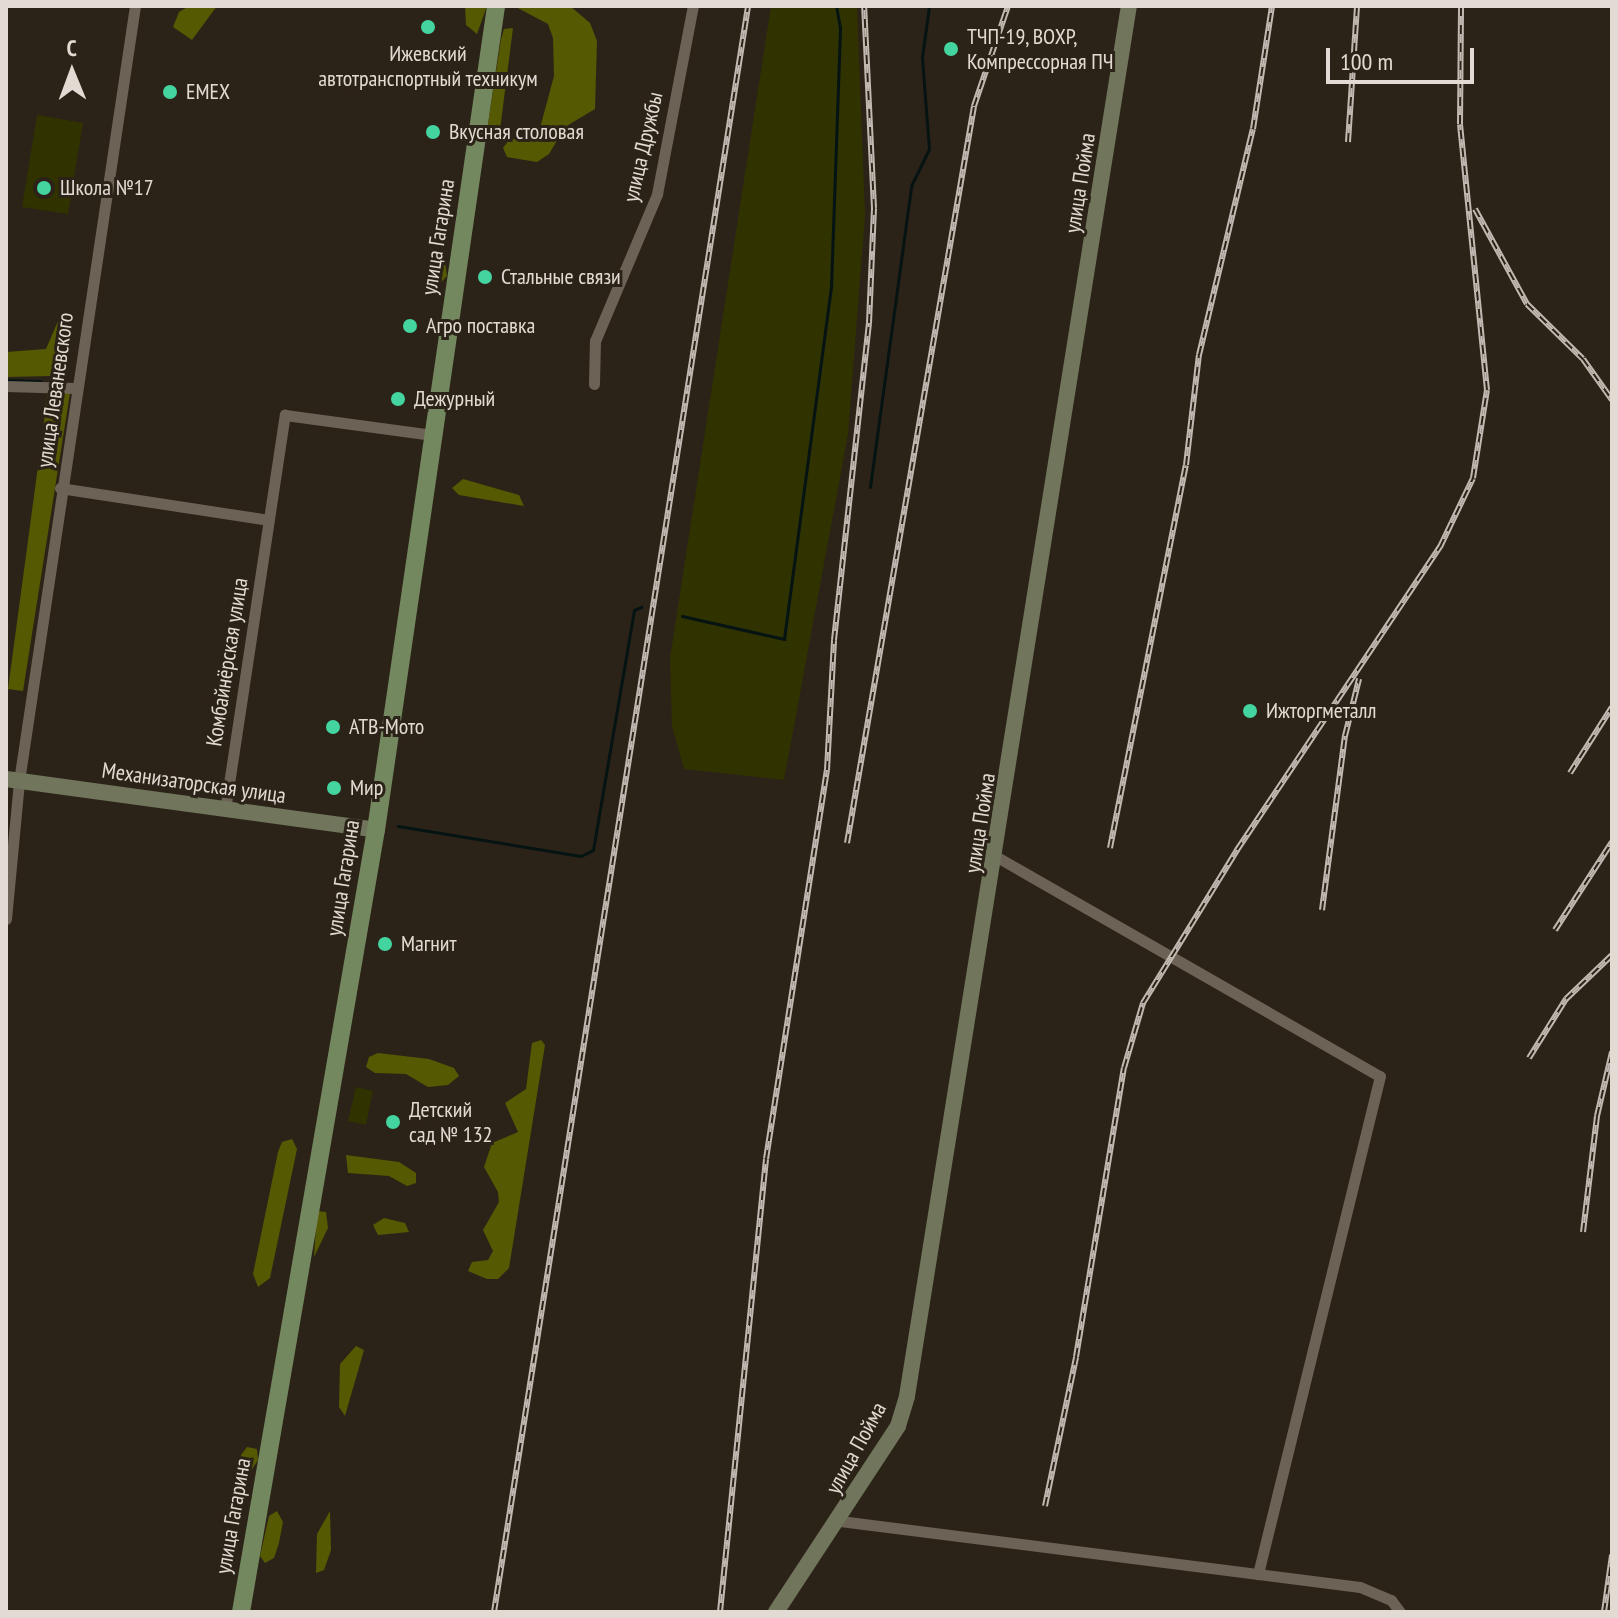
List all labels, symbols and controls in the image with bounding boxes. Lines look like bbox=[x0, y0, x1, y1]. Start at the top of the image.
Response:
marker: Ижевский автотранспортный техникум bbox=[419, 18, 437, 36]
place label: ТЧП-19, ВОХР, Компрессорная ПЧ bbox=[967, 23, 1114, 74]
north arrow bbox=[32, 32, 112, 112]
scale bar bbox=[1330, 32, 1478, 82]
text: С bbox=[66, 34, 77, 62]
place label: Ижевский автотранспортный техникум bbox=[318, 40, 538, 92]
marker: ТЧП-19, ВОХР, Компрессорная ПЧ bbox=[942, 40, 960, 58]
text: 100 m bbox=[1340, 46, 1393, 77]
place label: EMEX bbox=[186, 79, 230, 105]
marker: EMEX bbox=[161, 83, 179, 101]
street label: улица Дружбы bbox=[617, 89, 669, 205]
place label: Вкусная столовая bbox=[449, 119, 584, 145]
marker: Вкусная столовая bbox=[424, 123, 442, 141]
street label: улица Пойма bbox=[1059, 131, 1101, 235]
place label: Школа №17 bbox=[60, 175, 154, 201]
street label: улица Гагарина bbox=[416, 177, 460, 297]
marker: Школа №17 bbox=[35, 179, 53, 197]
place label: Стальные связи bbox=[501, 264, 621, 290]
marker: Стальные связи bbox=[476, 268, 494, 286]
street label: улица Леваневского bbox=[31, 311, 79, 469]
place label: Агро поставка bbox=[426, 313, 535, 339]
marker: Агро поставка bbox=[401, 317, 419, 335]
place label: Дежурный bbox=[414, 386, 495, 412]
marker: Дежурный bbox=[389, 390, 407, 408]
street label: Комбайнёрская улица bbox=[201, 576, 253, 748]
place label: Ижторгметалл bbox=[1266, 698, 1376, 724]
marker: Ижторгметалл bbox=[1241, 702, 1259, 720]
place label: АТВ-Мото bbox=[349, 714, 424, 740]
marker: АТВ-Мото bbox=[324, 718, 342, 736]
street label: Механизаторская улица bbox=[100, 757, 288, 809]
street label: улица Пойма bbox=[959, 771, 1001, 875]
place label: Мир bbox=[350, 775, 383, 801]
marker: Мир bbox=[325, 779, 343, 797]
street label: улица Гагарина bbox=[321, 818, 365, 938]
place label: Магнит bbox=[401, 931, 457, 957]
marker: Магнит bbox=[376, 935, 394, 953]
place label: Детский сад № 132 bbox=[409, 1096, 492, 1148]
marker: Детский сад № 132 bbox=[384, 1113, 402, 1131]
street label: улица Пойма bbox=[820, 1398, 892, 1498]
street label: улица Гагарина bbox=[210, 1456, 256, 1576]

